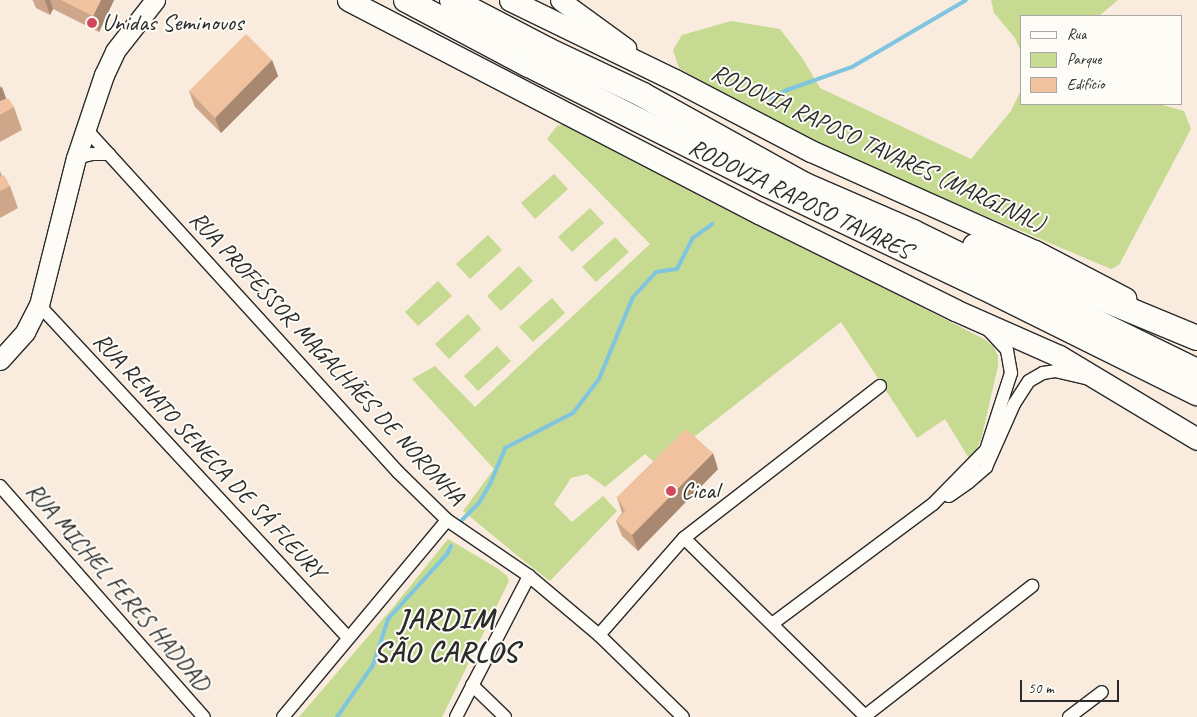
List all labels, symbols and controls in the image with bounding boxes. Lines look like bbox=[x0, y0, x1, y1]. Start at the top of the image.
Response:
place label: Unidas Seminovos bbox=[102, 9, 243, 37]
legend bbox=[1020, 15, 1182, 105]
marker: Unidas Seminovos bbox=[86, 17, 98, 29]
text: Rua bbox=[1067, 25, 1086, 44]
text: Parque bbox=[1067, 50, 1101, 69]
street label: RODOVIA RAPOSO TAVARES (MARGINAL) bbox=[707, 58, 1049, 238]
text: Edifício bbox=[1067, 75, 1104, 94]
street label: RODOVIA RAPOSO TAVARES bbox=[684, 133, 916, 265]
street label: RUA PROFESSOR MAGALHÃES DE NORONHA bbox=[183, 205, 471, 511]
street label: RUA RENATO SENECA DE SÁ FLEURY bbox=[86, 325, 332, 587]
street label: RUA MICHEL FERES HADDAD bbox=[20, 477, 216, 697]
place label: Cical bbox=[681, 477, 719, 505]
marker: Cical bbox=[665, 485, 677, 497]
district label: JARDIM SÃO CARLOS bbox=[374, 601, 518, 669]
scale bar bbox=[1022, 670, 1121, 702]
text: 50 m bbox=[1028, 679, 1054, 698]

